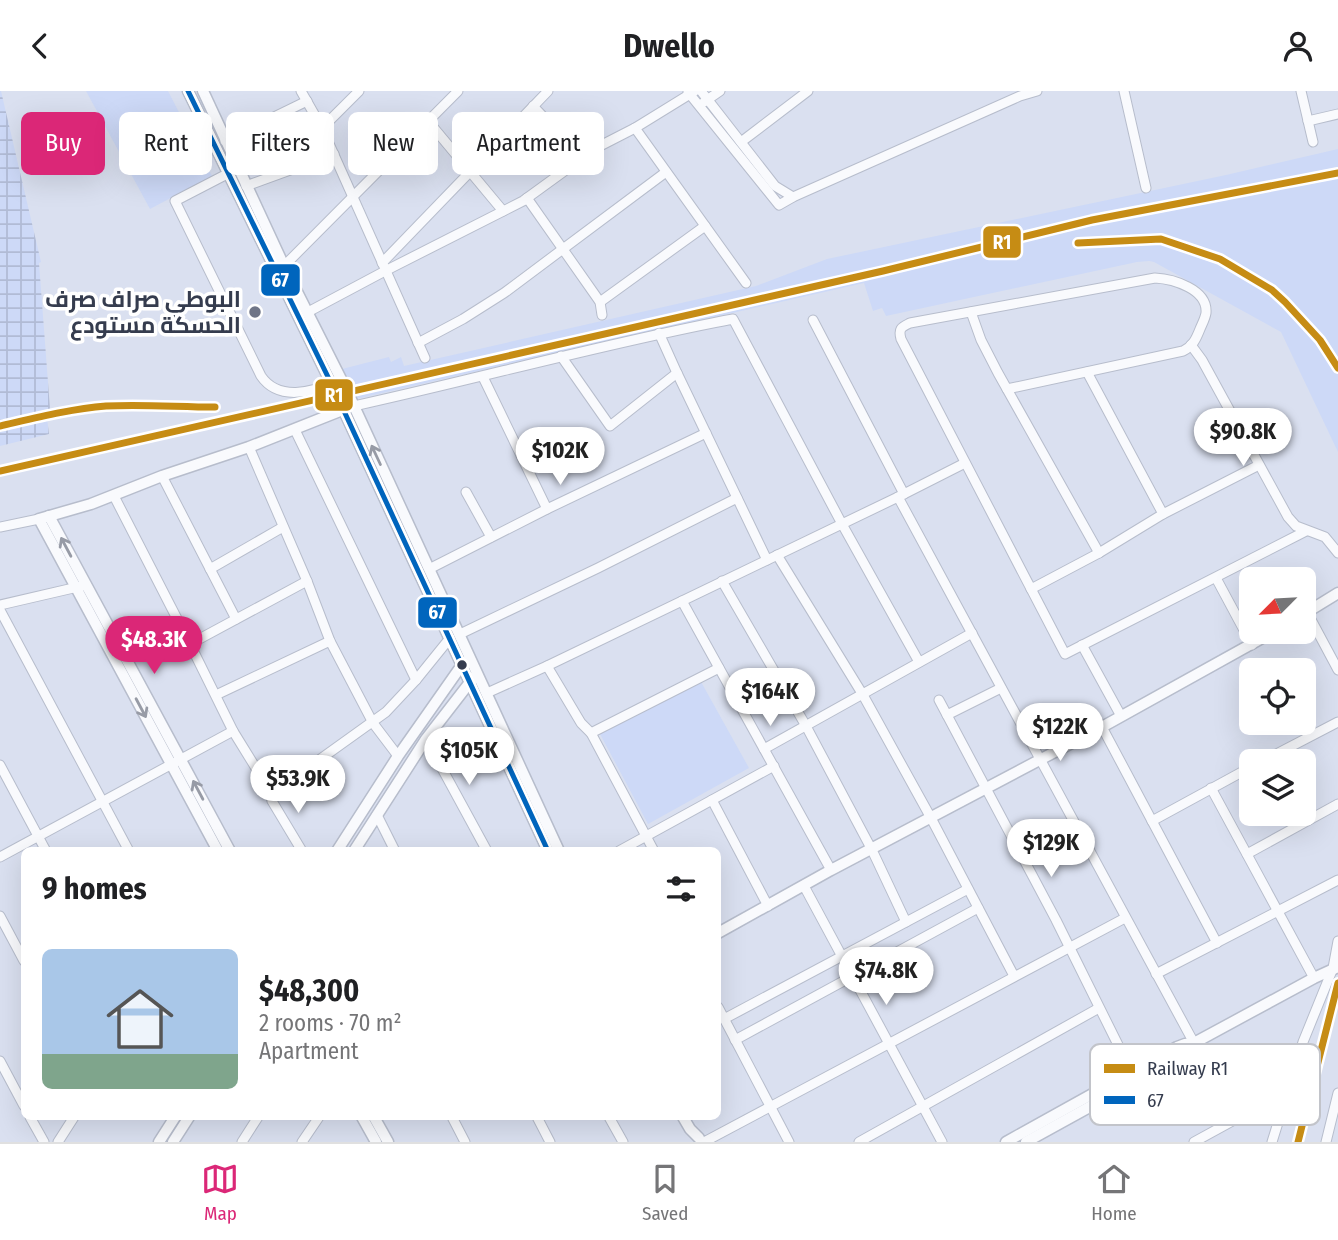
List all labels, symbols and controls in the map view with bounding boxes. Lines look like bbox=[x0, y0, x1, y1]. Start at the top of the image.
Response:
icon: back bbox=[21, 27, 59, 65]
text: Dwello bbox=[623, 27, 715, 65]
icon: person bbox=[1279, 27, 1317, 65]
chip: Buy bbox=[21, 112, 105, 175]
chip: Rent bbox=[119, 112, 212, 175]
chip: Filters bbox=[226, 112, 334, 175]
chip: New bbox=[348, 112, 438, 175]
chip: Apartment bbox=[452, 112, 604, 175]
line badge: R1 bbox=[982, 225, 1022, 259]
text: R1 bbox=[993, 231, 1011, 254]
line badge: 67 bbox=[260, 263, 301, 297]
text: 67 bbox=[271, 269, 289, 292]
place label: البوطي صراف صرف الحسكة مستودع bbox=[45, 285, 241, 341]
marker: البوطي صراف صرف الحسكة مستودع bbox=[247, 304, 263, 320]
line badge: R1 bbox=[314, 378, 354, 412]
text: R1 bbox=[325, 384, 343, 407]
pin: $90.8K bbox=[1186, 409, 1300, 468]
text: $90.8K bbox=[1210, 417, 1276, 445]
pin: $102K bbox=[511, 427, 609, 487]
text: $102K bbox=[532, 436, 588, 464]
one-way arrow bbox=[369, 445, 383, 466]
one-way arrow bbox=[59, 537, 73, 558]
north arrow bbox=[1239, 567, 1316, 644]
map controls bbox=[1239, 567, 1316, 826]
line badge: 67 bbox=[417, 596, 458, 629]
text: 67 bbox=[428, 601, 446, 624]
pin: $48.3K bbox=[97, 617, 211, 676]
text: $48.3K bbox=[121, 625, 187, 653]
unlabelled marker bbox=[455, 658, 469, 672]
button: locate bbox=[1239, 658, 1316, 735]
pin: $164K bbox=[721, 669, 819, 728]
text: $164K bbox=[741, 677, 799, 705]
one-way arrow bbox=[135, 697, 148, 718]
pin: $122K bbox=[1011, 703, 1109, 763]
text: $122K bbox=[1032, 712, 1088, 740]
pin: $105K bbox=[420, 727, 518, 787]
text: $105K bbox=[440, 736, 498, 764]
button: layers bbox=[1239, 749, 1316, 826]
pin: $53.9K bbox=[241, 755, 355, 815]
text: $53.9K bbox=[266, 764, 330, 792]
one-way arrow bbox=[191, 781, 205, 801]
pin: $129K bbox=[1002, 819, 1100, 879]
text: $129K bbox=[1023, 828, 1079, 856]
icon: filters bbox=[662, 870, 700, 908]
text: 9 homes bbox=[42, 871, 147, 907]
pin: $74.8K bbox=[829, 947, 943, 1007]
text: $74.8K bbox=[855, 956, 917, 984]
text: $48,300 bbox=[259, 973, 359, 1009]
icon: home bbox=[98, 977, 182, 1061]
text: 2 rooms · 70 m² bbox=[259, 1009, 402, 1037]
text: Apartment bbox=[259, 1037, 359, 1065]
legend bbox=[1090, 1044, 1320, 1125]
text: Railway R1 bbox=[1147, 1057, 1228, 1080]
text: 67 bbox=[1147, 1089, 1164, 1112]
tab: Map bbox=[201, 1160, 239, 1225]
tab: Saved bbox=[642, 1160, 688, 1225]
tab: Home bbox=[1091, 1160, 1137, 1225]

